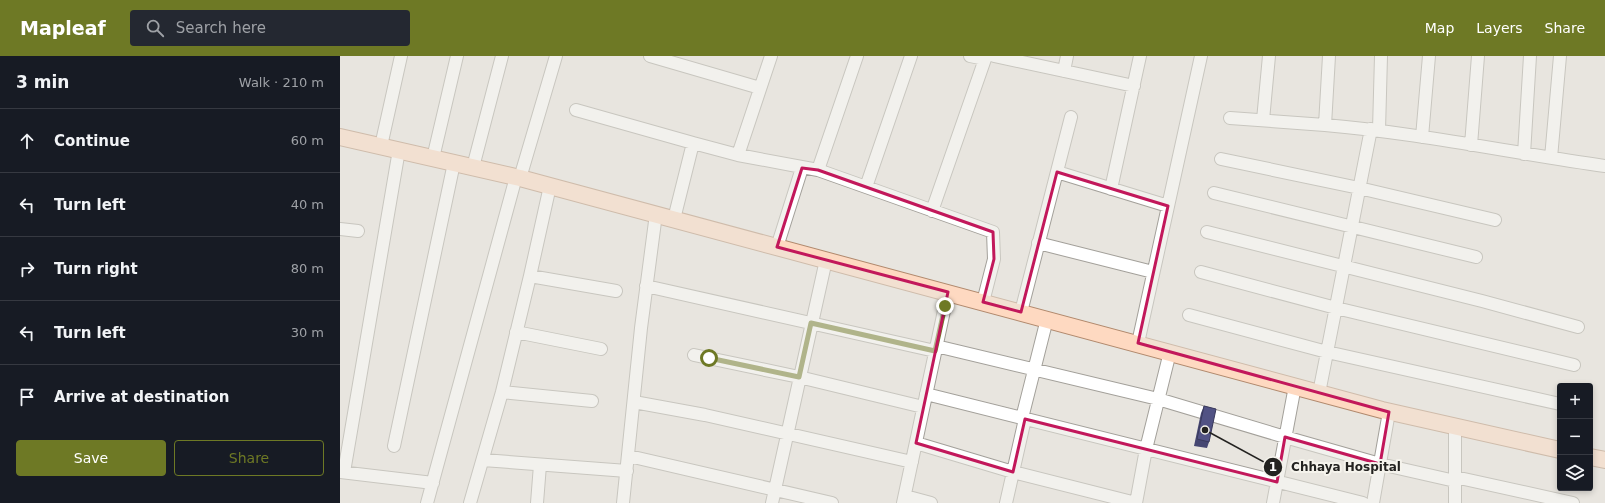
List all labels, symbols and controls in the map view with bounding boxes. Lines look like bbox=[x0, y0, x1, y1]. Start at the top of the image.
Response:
search box bbox=[130, 10, 410, 46]
text: Mapleaf bbox=[20, 17, 106, 39]
icon: search bbox=[144, 17, 166, 39]
text: Search here bbox=[176, 19, 266, 37]
text: Map bbox=[1425, 20, 1454, 36]
text: Layers bbox=[1476, 20, 1523, 36]
text: Share bbox=[1545, 20, 1585, 36]
text: 3 min bbox=[16, 72, 69, 92]
text: Walk · 210 m bbox=[239, 75, 324, 90]
icon: ahead bbox=[16, 130, 38, 152]
text: Continue bbox=[54, 132, 130, 150]
text: 60 m bbox=[291, 133, 324, 148]
icon: left bbox=[16, 194, 38, 216]
text: Turn left bbox=[54, 196, 126, 214]
text: 40 m bbox=[291, 197, 324, 212]
icon: right bbox=[16, 258, 38, 280]
text: Turn right bbox=[54, 260, 138, 278]
text: 80 m bbox=[291, 261, 324, 276]
route end bbox=[936, 297, 954, 315]
icon: left bbox=[16, 322, 38, 344]
text: Turn left bbox=[54, 324, 126, 342]
text: 30 m bbox=[291, 325, 324, 340]
route start bbox=[700, 349, 718, 367]
map controls bbox=[1557, 383, 1593, 491]
button: + bbox=[1557, 383, 1593, 419]
icon: arrive bbox=[16, 386, 38, 408]
text: Arrive at destination bbox=[54, 388, 229, 406]
button: − bbox=[1557, 419, 1593, 455]
button: Save bbox=[16, 440, 166, 476]
button: Share bbox=[174, 440, 324, 476]
callout: Chhaya Hospital bbox=[1263, 455, 1409, 479]
button: layers bbox=[1557, 455, 1593, 491]
text: 1 bbox=[1269, 460, 1277, 474]
text: Chhaya Hospital bbox=[1291, 460, 1401, 474]

